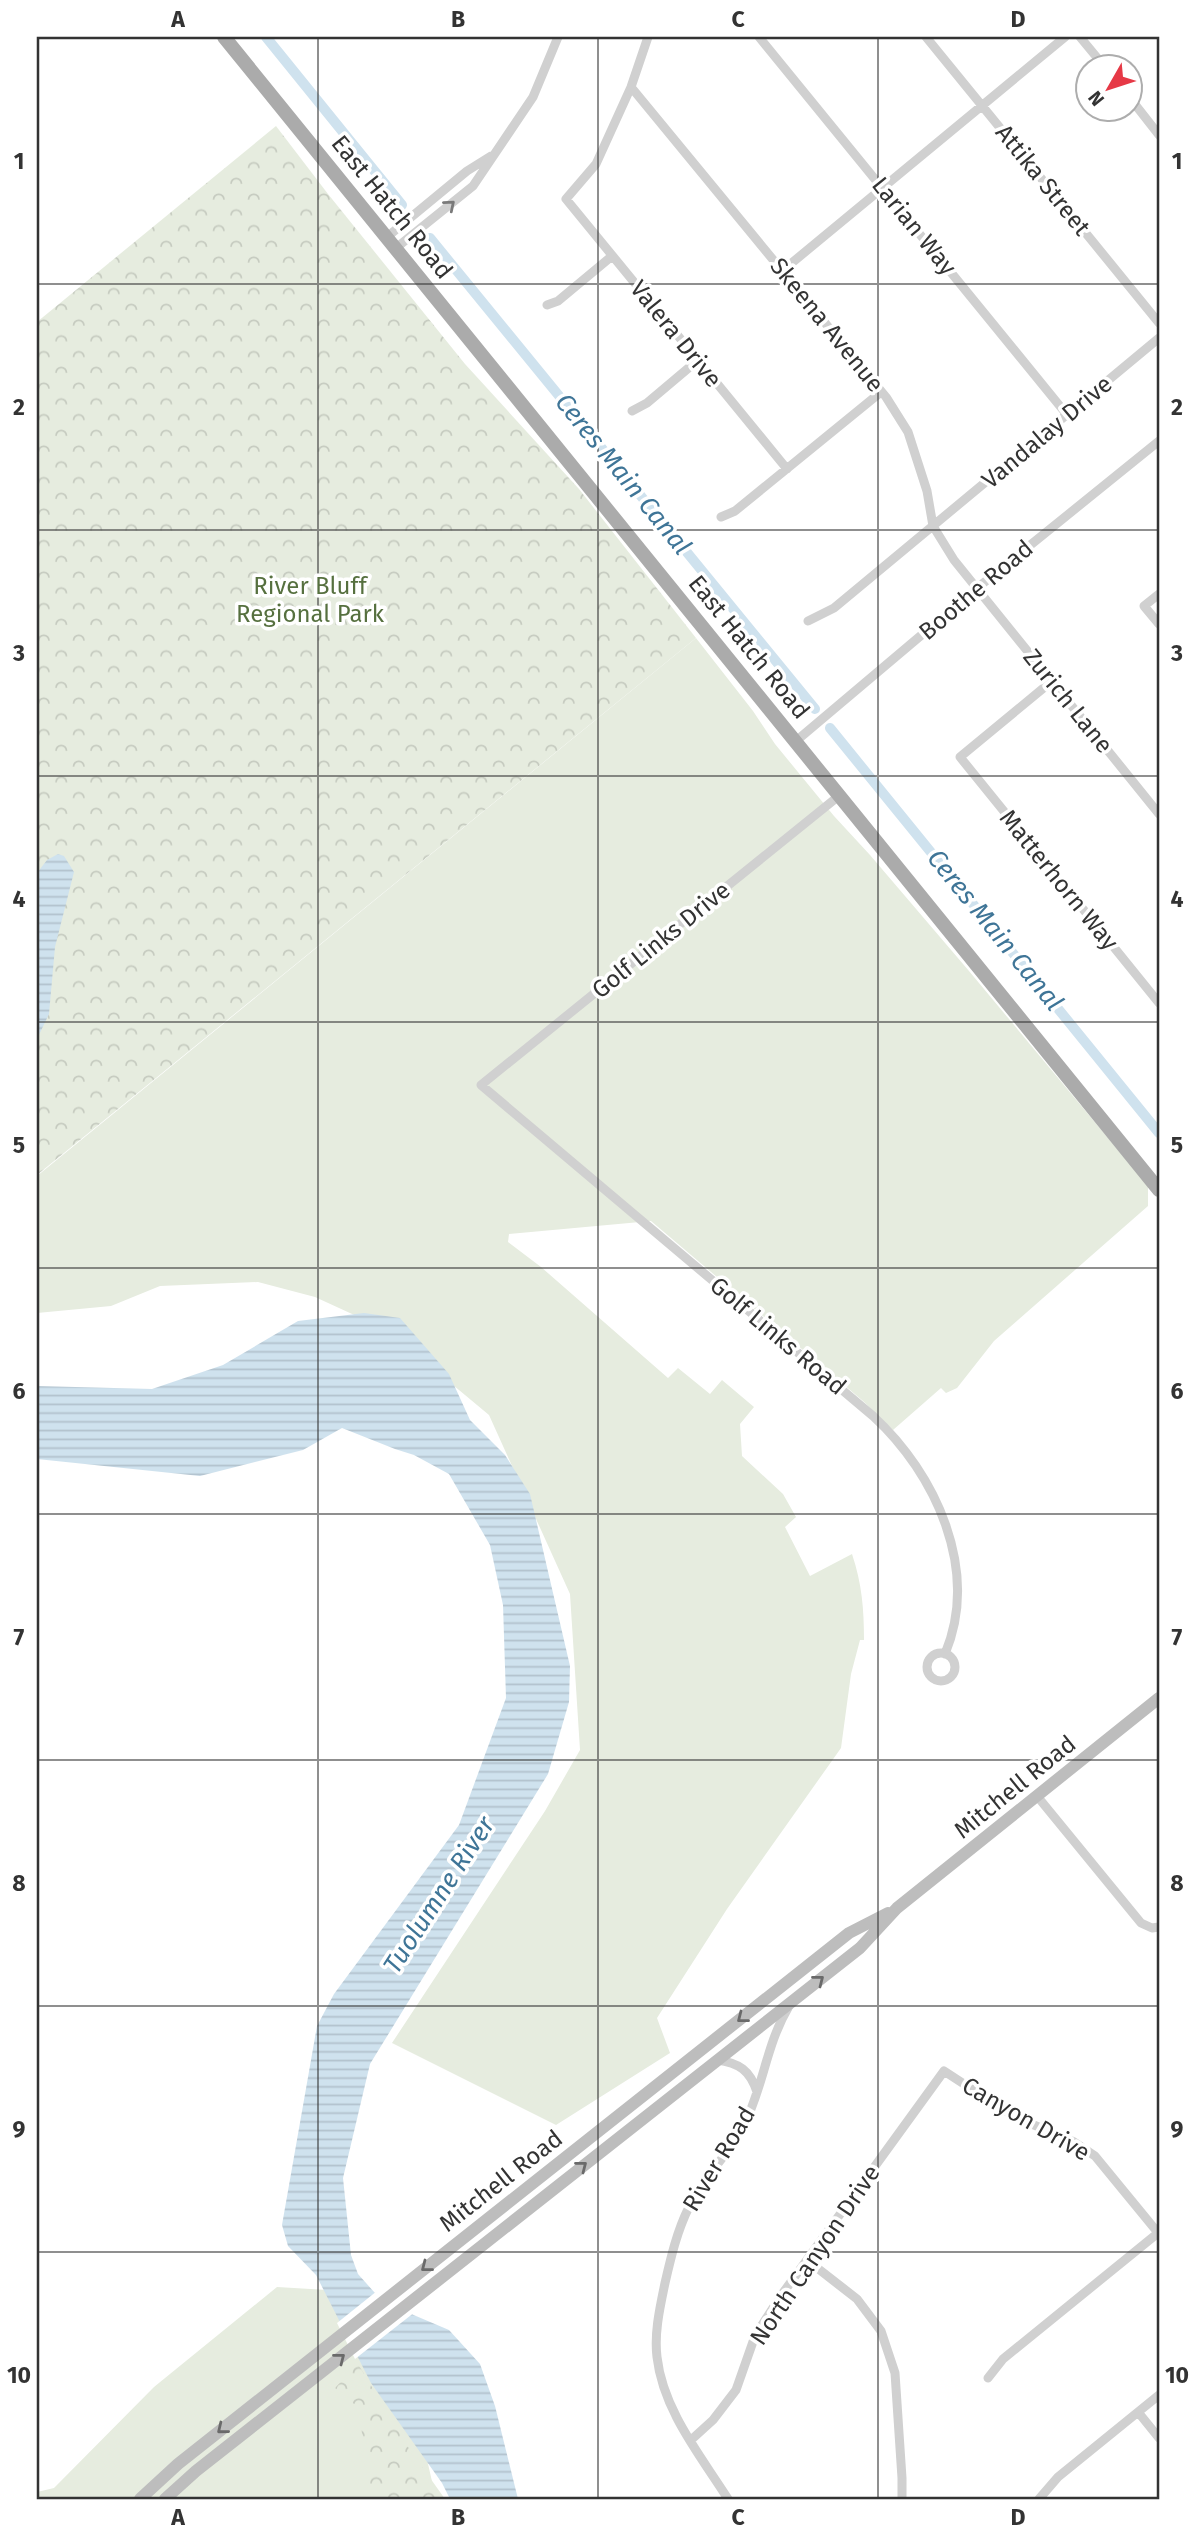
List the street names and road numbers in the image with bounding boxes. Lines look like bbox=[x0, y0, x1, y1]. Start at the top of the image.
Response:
street label: Attika Street bbox=[990, 119, 1096, 241]
street label: East Hatch Road bbox=[326, 130, 458, 284]
street label: Larian Way bbox=[866, 171, 962, 281]
street label: Skeena Avenue bbox=[764, 252, 890, 398]
street label: Valera Drive bbox=[624, 275, 728, 393]
street label: Vandalay Drive bbox=[976, 370, 1118, 494]
street label: Boothe Road bbox=[913, 534, 1039, 646]
street label: East Hatch Road bbox=[683, 570, 815, 724]
street label: Zurich Lane bbox=[1018, 643, 1118, 759]
street label: Matterhorn Way bbox=[994, 804, 1124, 956]
street label: Golf Links Drive bbox=[586, 876, 736, 1004]
street label: Golf Links Road bbox=[704, 1271, 852, 1401]
street label: Mitchell Road bbox=[949, 1730, 1081, 1844]
street label: Canyon Drive bbox=[957, 2071, 1095, 2167]
street label: River Road bbox=[677, 2102, 761, 2216]
street label: Mitchell Road bbox=[434, 2124, 568, 2238]
street label: North Canyon Drive bbox=[744, 2160, 886, 2350]

